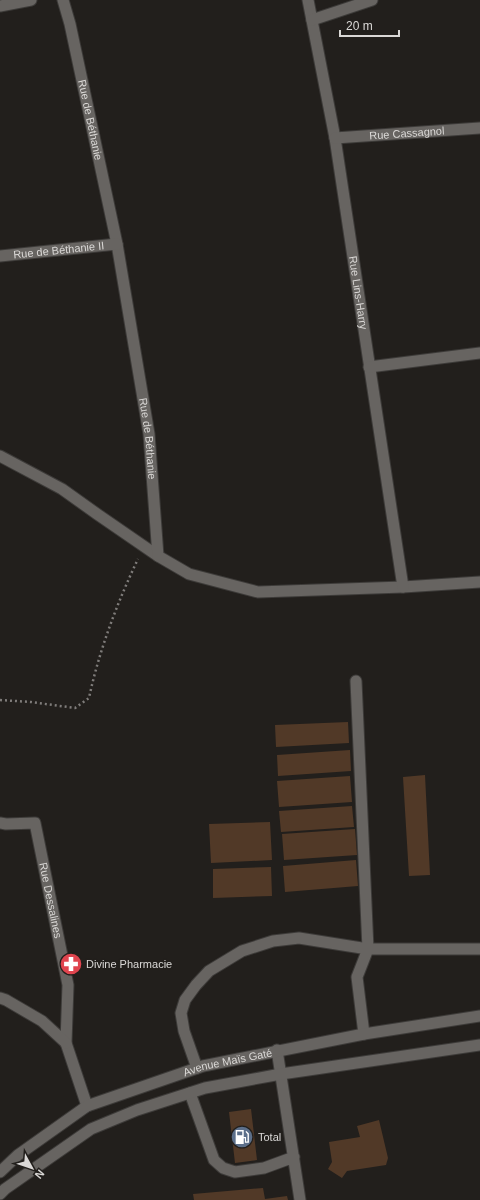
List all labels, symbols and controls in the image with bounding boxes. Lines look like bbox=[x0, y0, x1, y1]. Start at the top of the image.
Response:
scale bar bbox=[340, 12, 399, 38]
text: 20 m bbox=[346, 19, 373, 33]
street label: Rue de Béthanie bbox=[76, 78, 105, 161]
street label: Rue Cassagnol bbox=[369, 124, 445, 142]
street label: Rue de Béthanie II bbox=[13, 239, 105, 261]
street label: Rue Lins-Harry bbox=[347, 255, 370, 331]
street label: Rue de Béthanie bbox=[137, 397, 158, 480]
street label: Rue Dessalines bbox=[37, 861, 64, 940]
pharmacy icon: Divine Pharmacie bbox=[58, 951, 84, 977]
place label: Divine Pharmacie bbox=[86, 958, 172, 970]
street label: Avenue Maïs Gaté bbox=[182, 1046, 273, 1078]
fuel station icon: Total bbox=[229, 1124, 255, 1150]
place label: Total bbox=[258, 1131, 281, 1143]
north arrow bbox=[12, 1148, 52, 1188]
text: N bbox=[32, 1168, 47, 1181]

